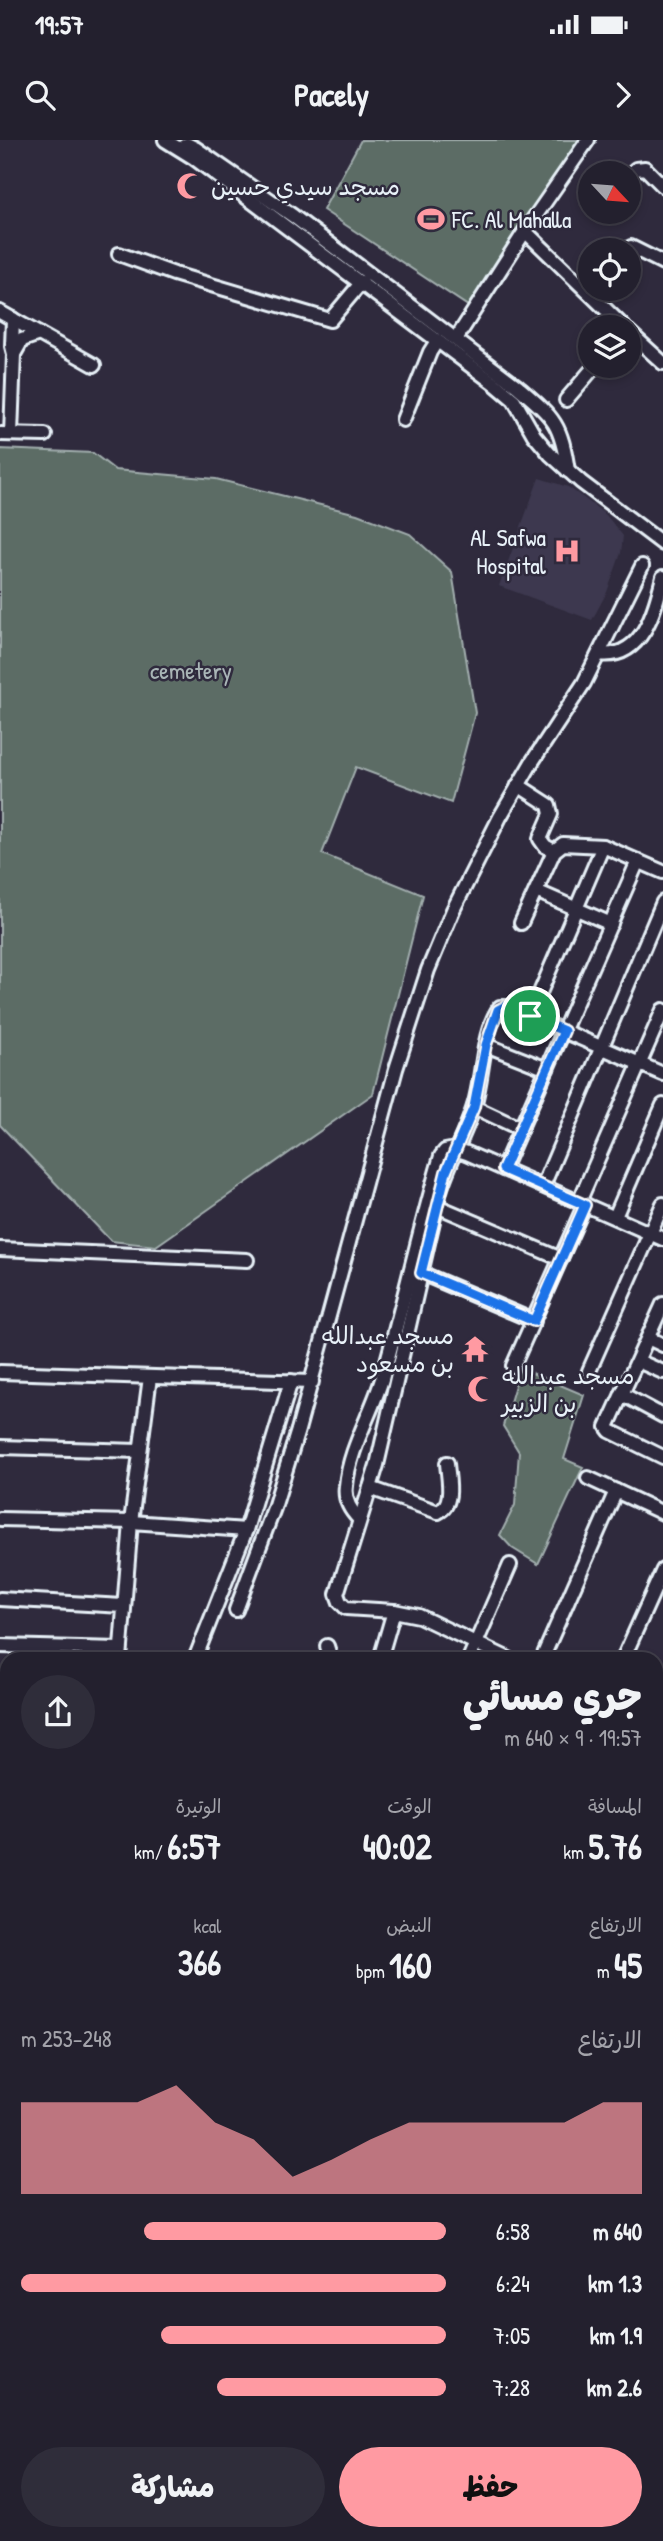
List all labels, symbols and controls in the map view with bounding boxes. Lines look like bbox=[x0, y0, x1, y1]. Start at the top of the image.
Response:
text: 19:57 bbox=[35, 7, 84, 42]
text: Pacely bbox=[294, 73, 369, 116]
icon: search bbox=[21, 76, 59, 114]
icon: forward bbox=[604, 76, 642, 114]
north arrow bbox=[578, 161, 640, 224]
map controls bbox=[578, 161, 641, 378]
place label: مسجد سيدي حسين bbox=[211, 170, 400, 204]
mosque icon: مسجد سيدي حسين bbox=[175, 171, 205, 201]
place label: FC. Al Mahalla bbox=[451, 203, 571, 235]
sports icon: FC. Al Mahalla bbox=[416, 204, 446, 234]
button: locate bbox=[578, 238, 641, 301]
button: layers bbox=[578, 315, 641, 378]
place label: AL Safwa Hospital bbox=[470, 521, 547, 581]
hospital icon: AL Safwa Hospital bbox=[552, 536, 582, 566]
park label: cemetery bbox=[150, 654, 232, 686]
pin bbox=[500, 986, 560, 1046]
icon: arrive bbox=[511, 997, 549, 1035]
place label: مسجد عبدالله بن مسعود bbox=[322, 1319, 454, 1380]
temple icon: مسجد عبدالله بن مسعود bbox=[460, 1334, 490, 1364]
place label: مسجد عبدالله بن الزبير bbox=[500, 1359, 634, 1419]
mosque icon: مسجد عبدالله بن الزبير bbox=[466, 1374, 496, 1404]
text: جري مسائي bbox=[463, 1670, 642, 1722]
button: share bbox=[21, 1675, 95, 1749]
text: 19:57 · 9 × 640 m bbox=[504, 1722, 642, 1753]
text: الوتيرة bbox=[175, 1793, 221, 1819]
text: الوقت bbox=[387, 1793, 432, 1819]
text: المسافة bbox=[588, 1793, 642, 1819]
text: 6:57 bbox=[167, 1823, 221, 1870]
text: 40:02 bbox=[363, 1823, 432, 1870]
text: 5.76 bbox=[588, 1823, 642, 1870]
text: /km bbox=[134, 1839, 167, 1865]
text: km bbox=[563, 1839, 588, 1865]
text: النبض bbox=[386, 1912, 432, 1938]
text: الارتفاع bbox=[589, 1912, 642, 1938]
text: kcal bbox=[194, 1913, 221, 1939]
text: 366 bbox=[178, 1939, 221, 1986]
text: 160 bbox=[389, 1942, 432, 1989]
text: 45 bbox=[614, 1942, 642, 1989]
text: bpm bbox=[356, 1958, 389, 1984]
text: m bbox=[597, 1958, 614, 1984]
text: 248–253 m bbox=[21, 2023, 112, 2054]
text: الارتفاع bbox=[578, 2024, 642, 2055]
text: 6:58 bbox=[496, 2216, 530, 2247]
text: 640 m bbox=[593, 2216, 642, 2247]
text: 6:24 bbox=[496, 2268, 530, 2299]
text: 1.3 km bbox=[588, 2268, 642, 2299]
text: 7:05 bbox=[493, 2320, 530, 2351]
text: 1.9 km bbox=[590, 2320, 642, 2351]
text: 7:28 bbox=[493, 2372, 530, 2403]
text: 2.6 km bbox=[587, 2372, 642, 2403]
button: مشاركة bbox=[21, 2447, 325, 2527]
button: حفظ bbox=[339, 2447, 642, 2527]

